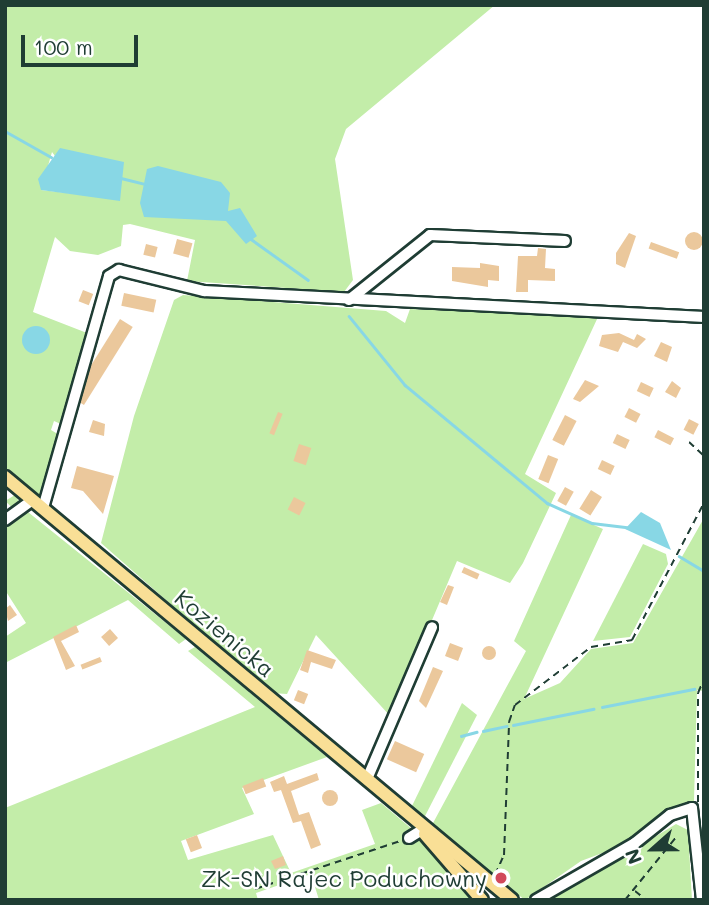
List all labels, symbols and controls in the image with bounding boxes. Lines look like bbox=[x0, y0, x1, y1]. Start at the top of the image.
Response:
scale bar bbox=[24, 21, 142, 65]
text: 100 m bbox=[34, 33, 93, 60]
street label: Kozienicka bbox=[170, 583, 280, 683]
north arrow bbox=[618, 814, 688, 884]
text: N bbox=[619, 846, 647, 868]
place label: ZK-SN Rajec Poduchowny bbox=[201, 864, 487, 892]
marker: ZK-SN Rajec Poduchowny bbox=[493, 870, 509, 886]

